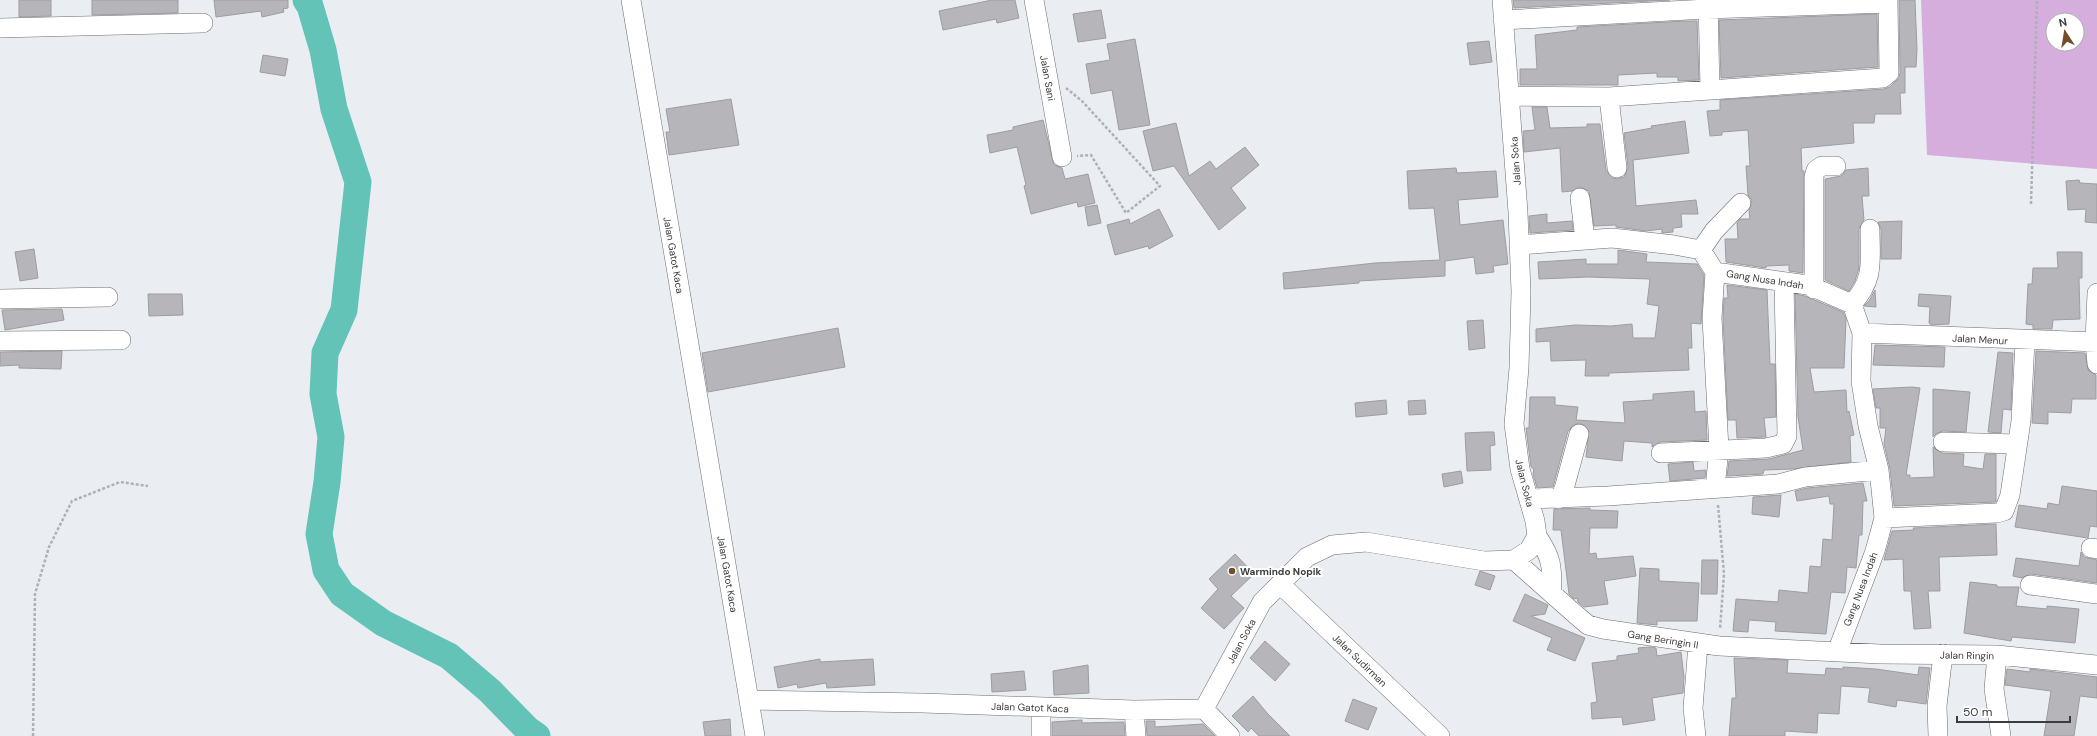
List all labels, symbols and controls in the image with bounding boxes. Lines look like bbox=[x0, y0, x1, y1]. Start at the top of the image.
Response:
north arrow bbox=[2045, 12, 2085, 52]
text: N bbox=[2058, 15, 2068, 30]
street label: Jalan Sani bbox=[1037, 54, 1058, 102]
street label: Jalan Soka bbox=[1507, 136, 1524, 186]
street label: Jalan Gatot Kaca bbox=[660, 216, 687, 294]
street label: Gang Nusa Indah bbox=[1725, 267, 1805, 292]
street label: Jalan Menur bbox=[1952, 332, 2008, 347]
street label: Jalan Soka bbox=[1512, 458, 1537, 508]
street label: Jalan Gatot Kaca bbox=[714, 535, 741, 613]
street label: Gang Nusa Indah bbox=[1840, 550, 1881, 628]
place label: Warmindo Nopik bbox=[1240, 565, 1322, 578]
marker: Warmindo Nopik bbox=[1227, 566, 1237, 576]
street label: Jalan Soka bbox=[1224, 617, 1259, 666]
street label: Gang Beringin II bbox=[1627, 627, 1699, 652]
street label: Jalan Sudirman bbox=[1330, 631, 1390, 690]
street label: Jalan Ringin bbox=[1940, 649, 1995, 662]
scale bar bbox=[1957, 698, 2070, 724]
street label: Jalan Gatot Kaca bbox=[991, 700, 1069, 715]
text: 50 m bbox=[1963, 704, 1992, 720]

